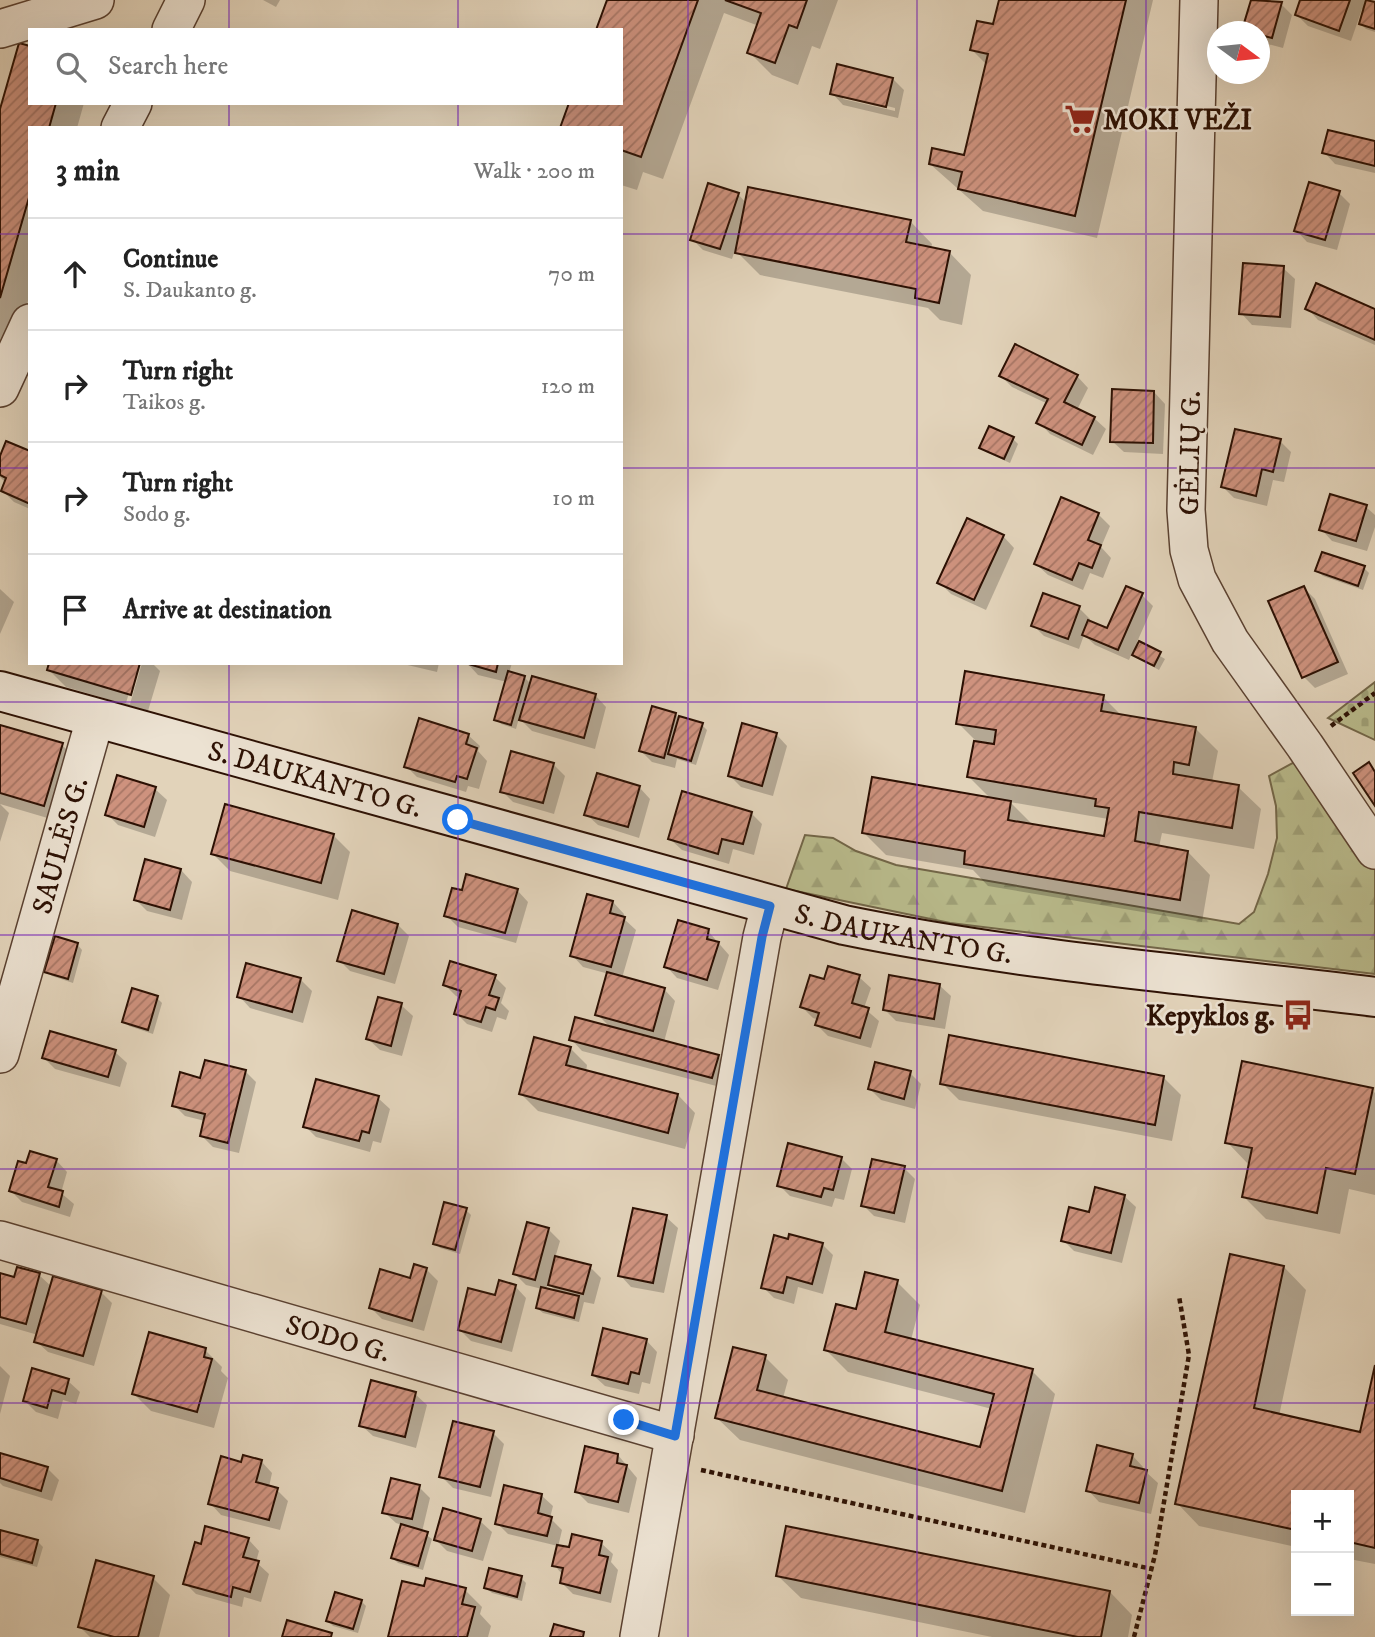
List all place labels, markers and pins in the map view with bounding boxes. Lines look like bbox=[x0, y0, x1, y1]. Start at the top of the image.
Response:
supermarket icon: MOKI VEŽI bbox=[1063, 102, 1097, 136]
place label: MOKI VEŽI bbox=[1103, 102, 1253, 138]
bus stop icon: Kepyklos g. bbox=[1281, 998, 1315, 1032]
place label: Kepyklos g. bbox=[1146, 999, 1275, 1034]

